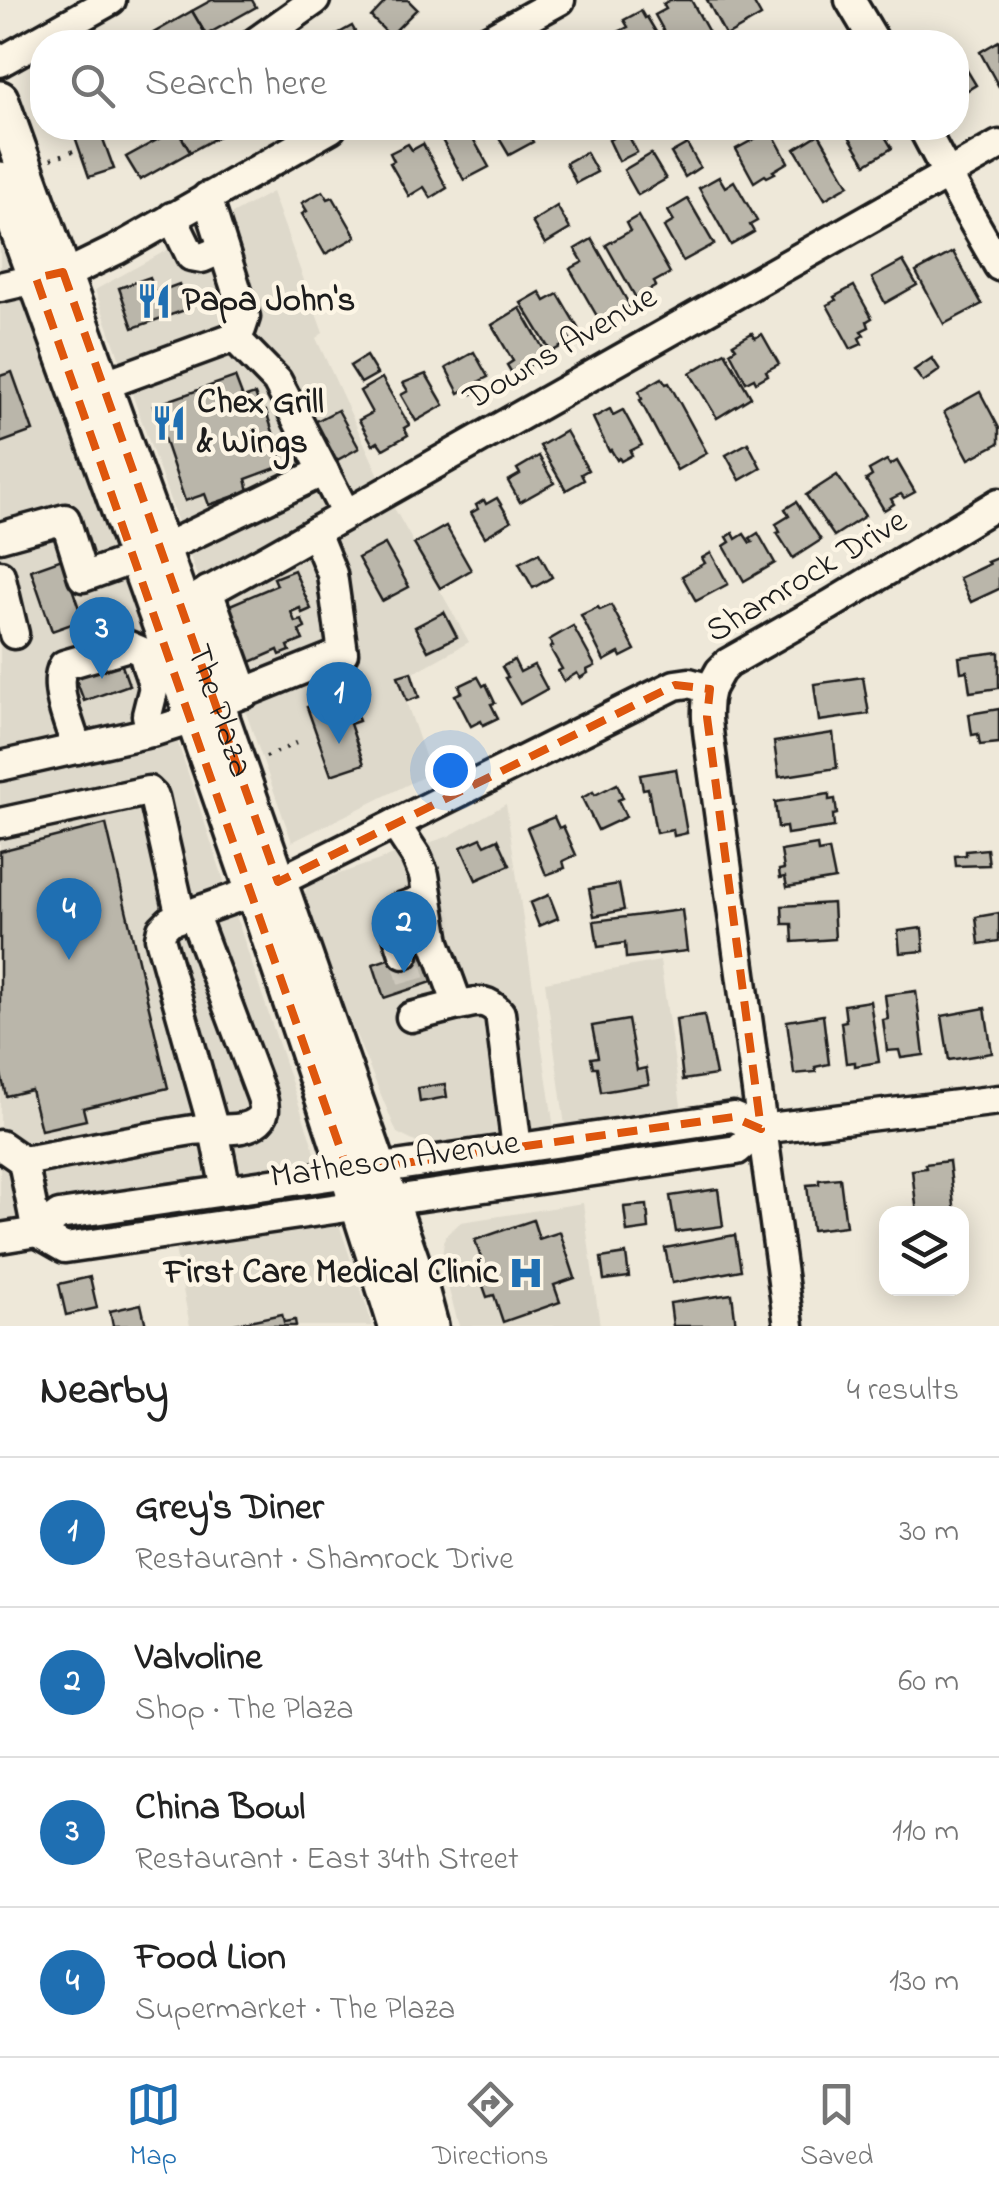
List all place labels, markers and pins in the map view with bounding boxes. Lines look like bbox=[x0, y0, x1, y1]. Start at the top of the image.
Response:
place label: Papa John's bbox=[182, 276, 355, 327]
restaurant icon: Papa John's bbox=[135, 282, 173, 320]
place label: Chex Grill & Wings bbox=[196, 378, 324, 470]
restaurant icon: Chex Grill & Wings bbox=[150, 404, 188, 442]
pin: 3 bbox=[70, 596, 134, 679]
pin: 1 bbox=[306, 662, 372, 744]
pin: 4 bbox=[36, 878, 102, 960]
pin: 2 bbox=[372, 890, 436, 973]
place label: First Care Medical Clinic bbox=[162, 1248, 499, 1299]
hospital icon: First Care Medical Clinic bbox=[507, 1254, 545, 1292]

